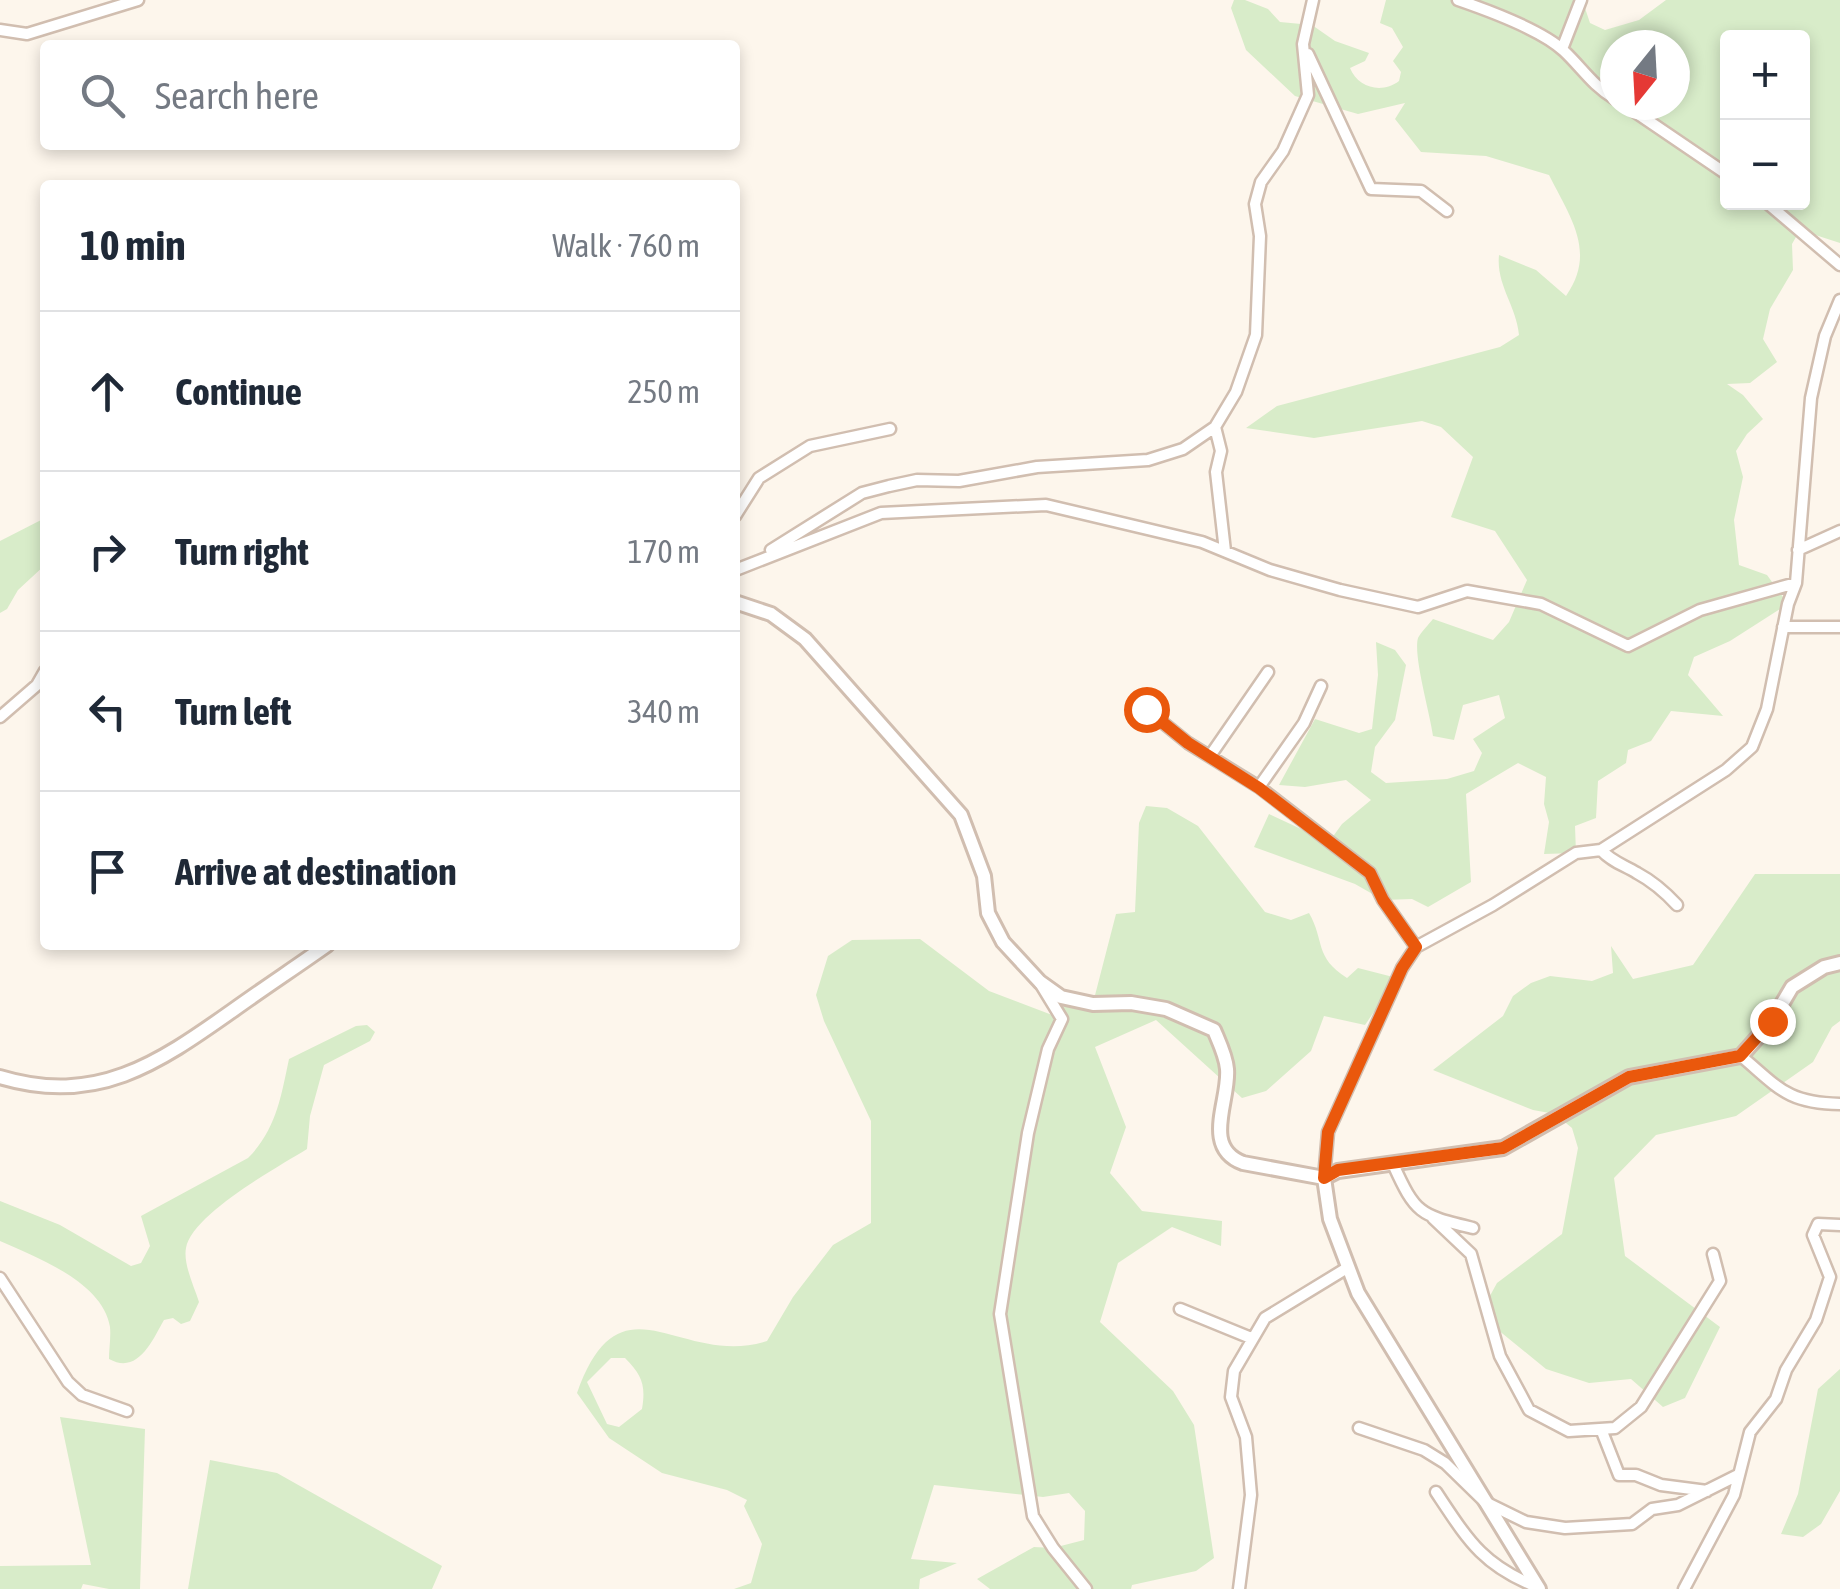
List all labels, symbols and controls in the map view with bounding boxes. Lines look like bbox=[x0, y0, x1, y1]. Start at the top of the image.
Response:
north arrow bbox=[1600, 30, 1690, 120]
map controls bbox=[1720, 30, 1810, 210]
button: + bbox=[1720, 30, 1810, 120]
search box bbox=[40, 40, 740, 150]
icon: search bbox=[75, 68, 130, 123]
text: Search here bbox=[155, 74, 319, 117]
button: − bbox=[1720, 120, 1810, 210]
text: 10 min bbox=[80, 221, 186, 269]
text: Walk · 760 m bbox=[552, 227, 700, 264]
icon: ahead bbox=[80, 364, 135, 419]
text: Continue bbox=[175, 370, 302, 413]
text: 250 m bbox=[627, 373, 700, 410]
icon: right bbox=[80, 524, 135, 579]
text: Turn right bbox=[175, 530, 309, 573]
text: 170 m bbox=[627, 533, 700, 570]
icon: left bbox=[80, 684, 135, 739]
route start bbox=[1124, 687, 1170, 733]
text: Turn left bbox=[175, 690, 291, 733]
text: 340 m bbox=[627, 693, 700, 730]
icon: arrive bbox=[80, 844, 135, 899]
text: Arrive at destination bbox=[175, 850, 457, 893]
route end bbox=[1750, 999, 1796, 1045]

